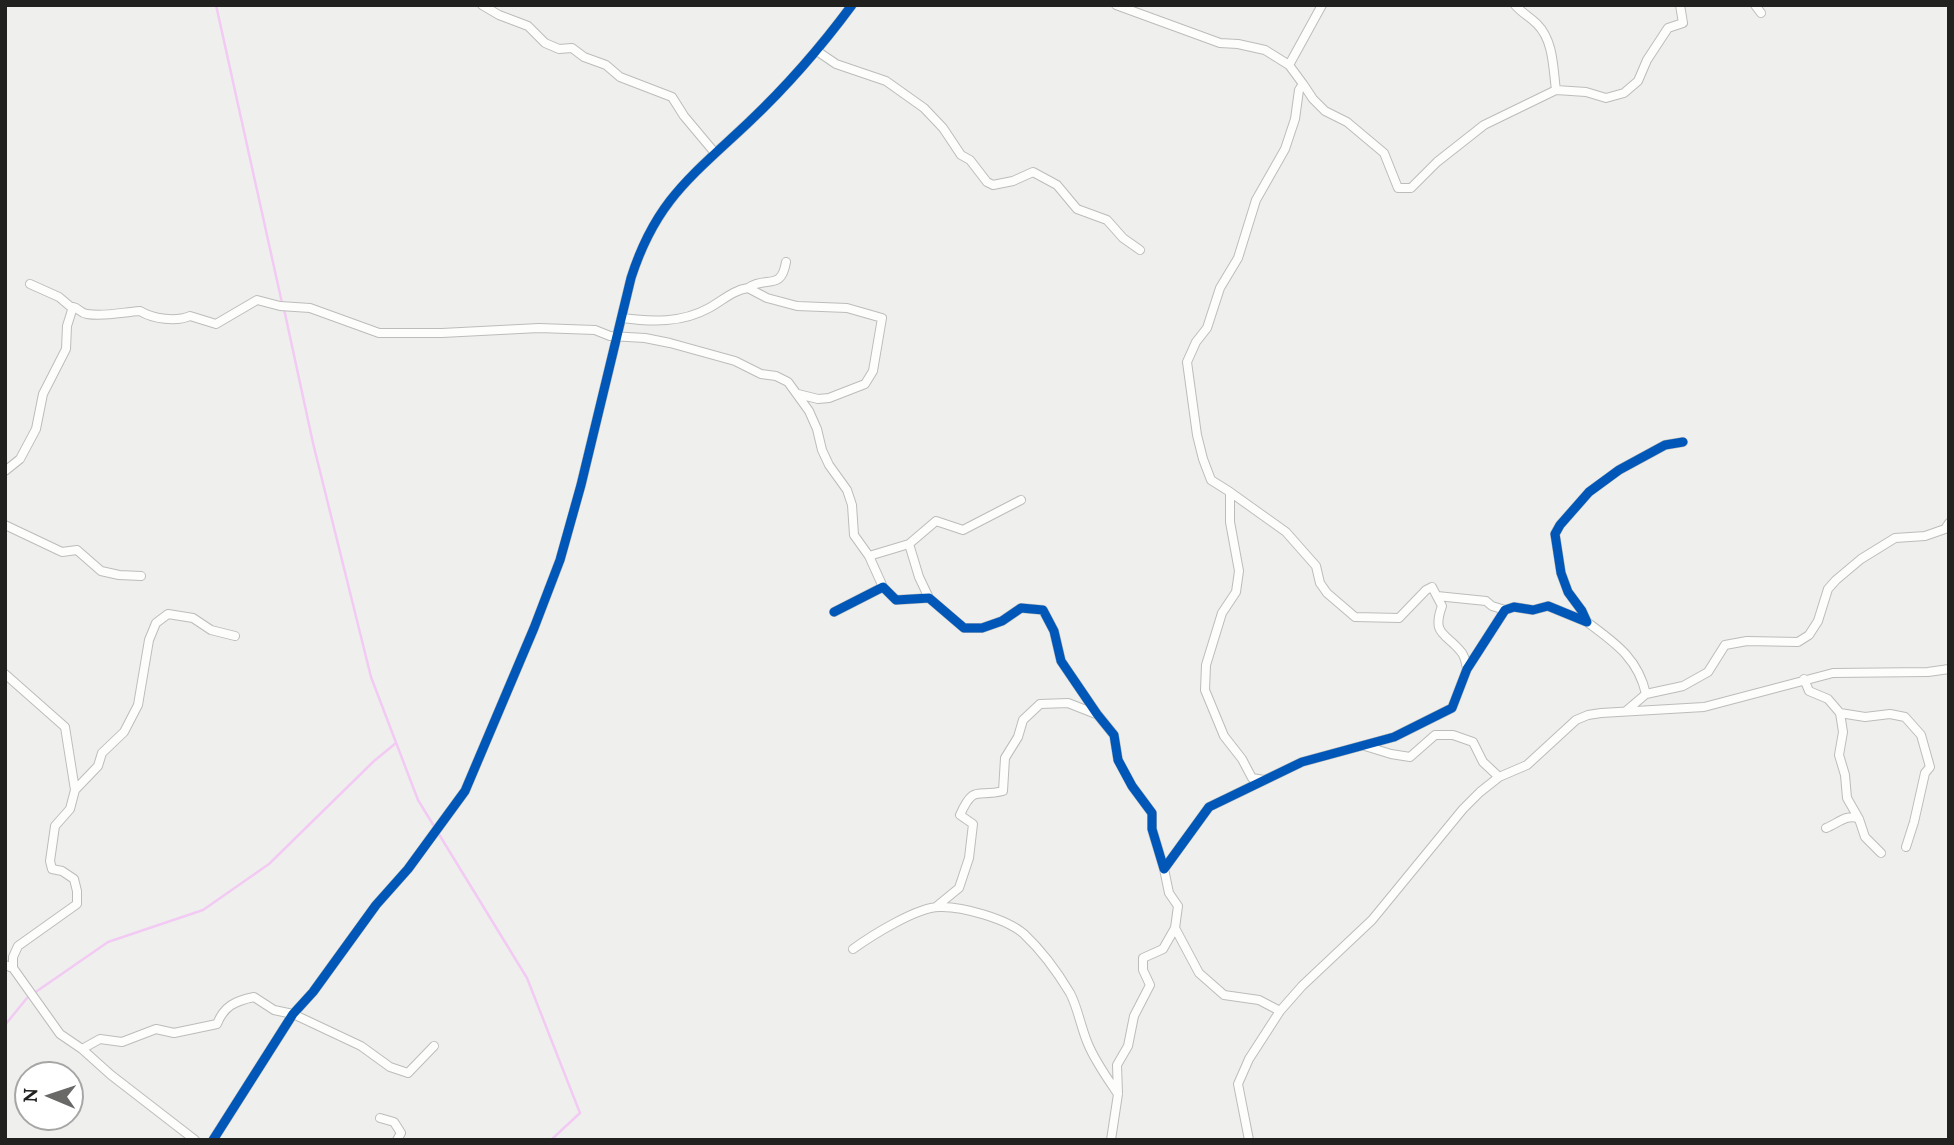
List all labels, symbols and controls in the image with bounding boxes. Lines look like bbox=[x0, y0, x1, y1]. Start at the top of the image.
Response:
north arrow bbox=[14, 1061, 84, 1131]
text: N bbox=[18, 1088, 42, 1103]

